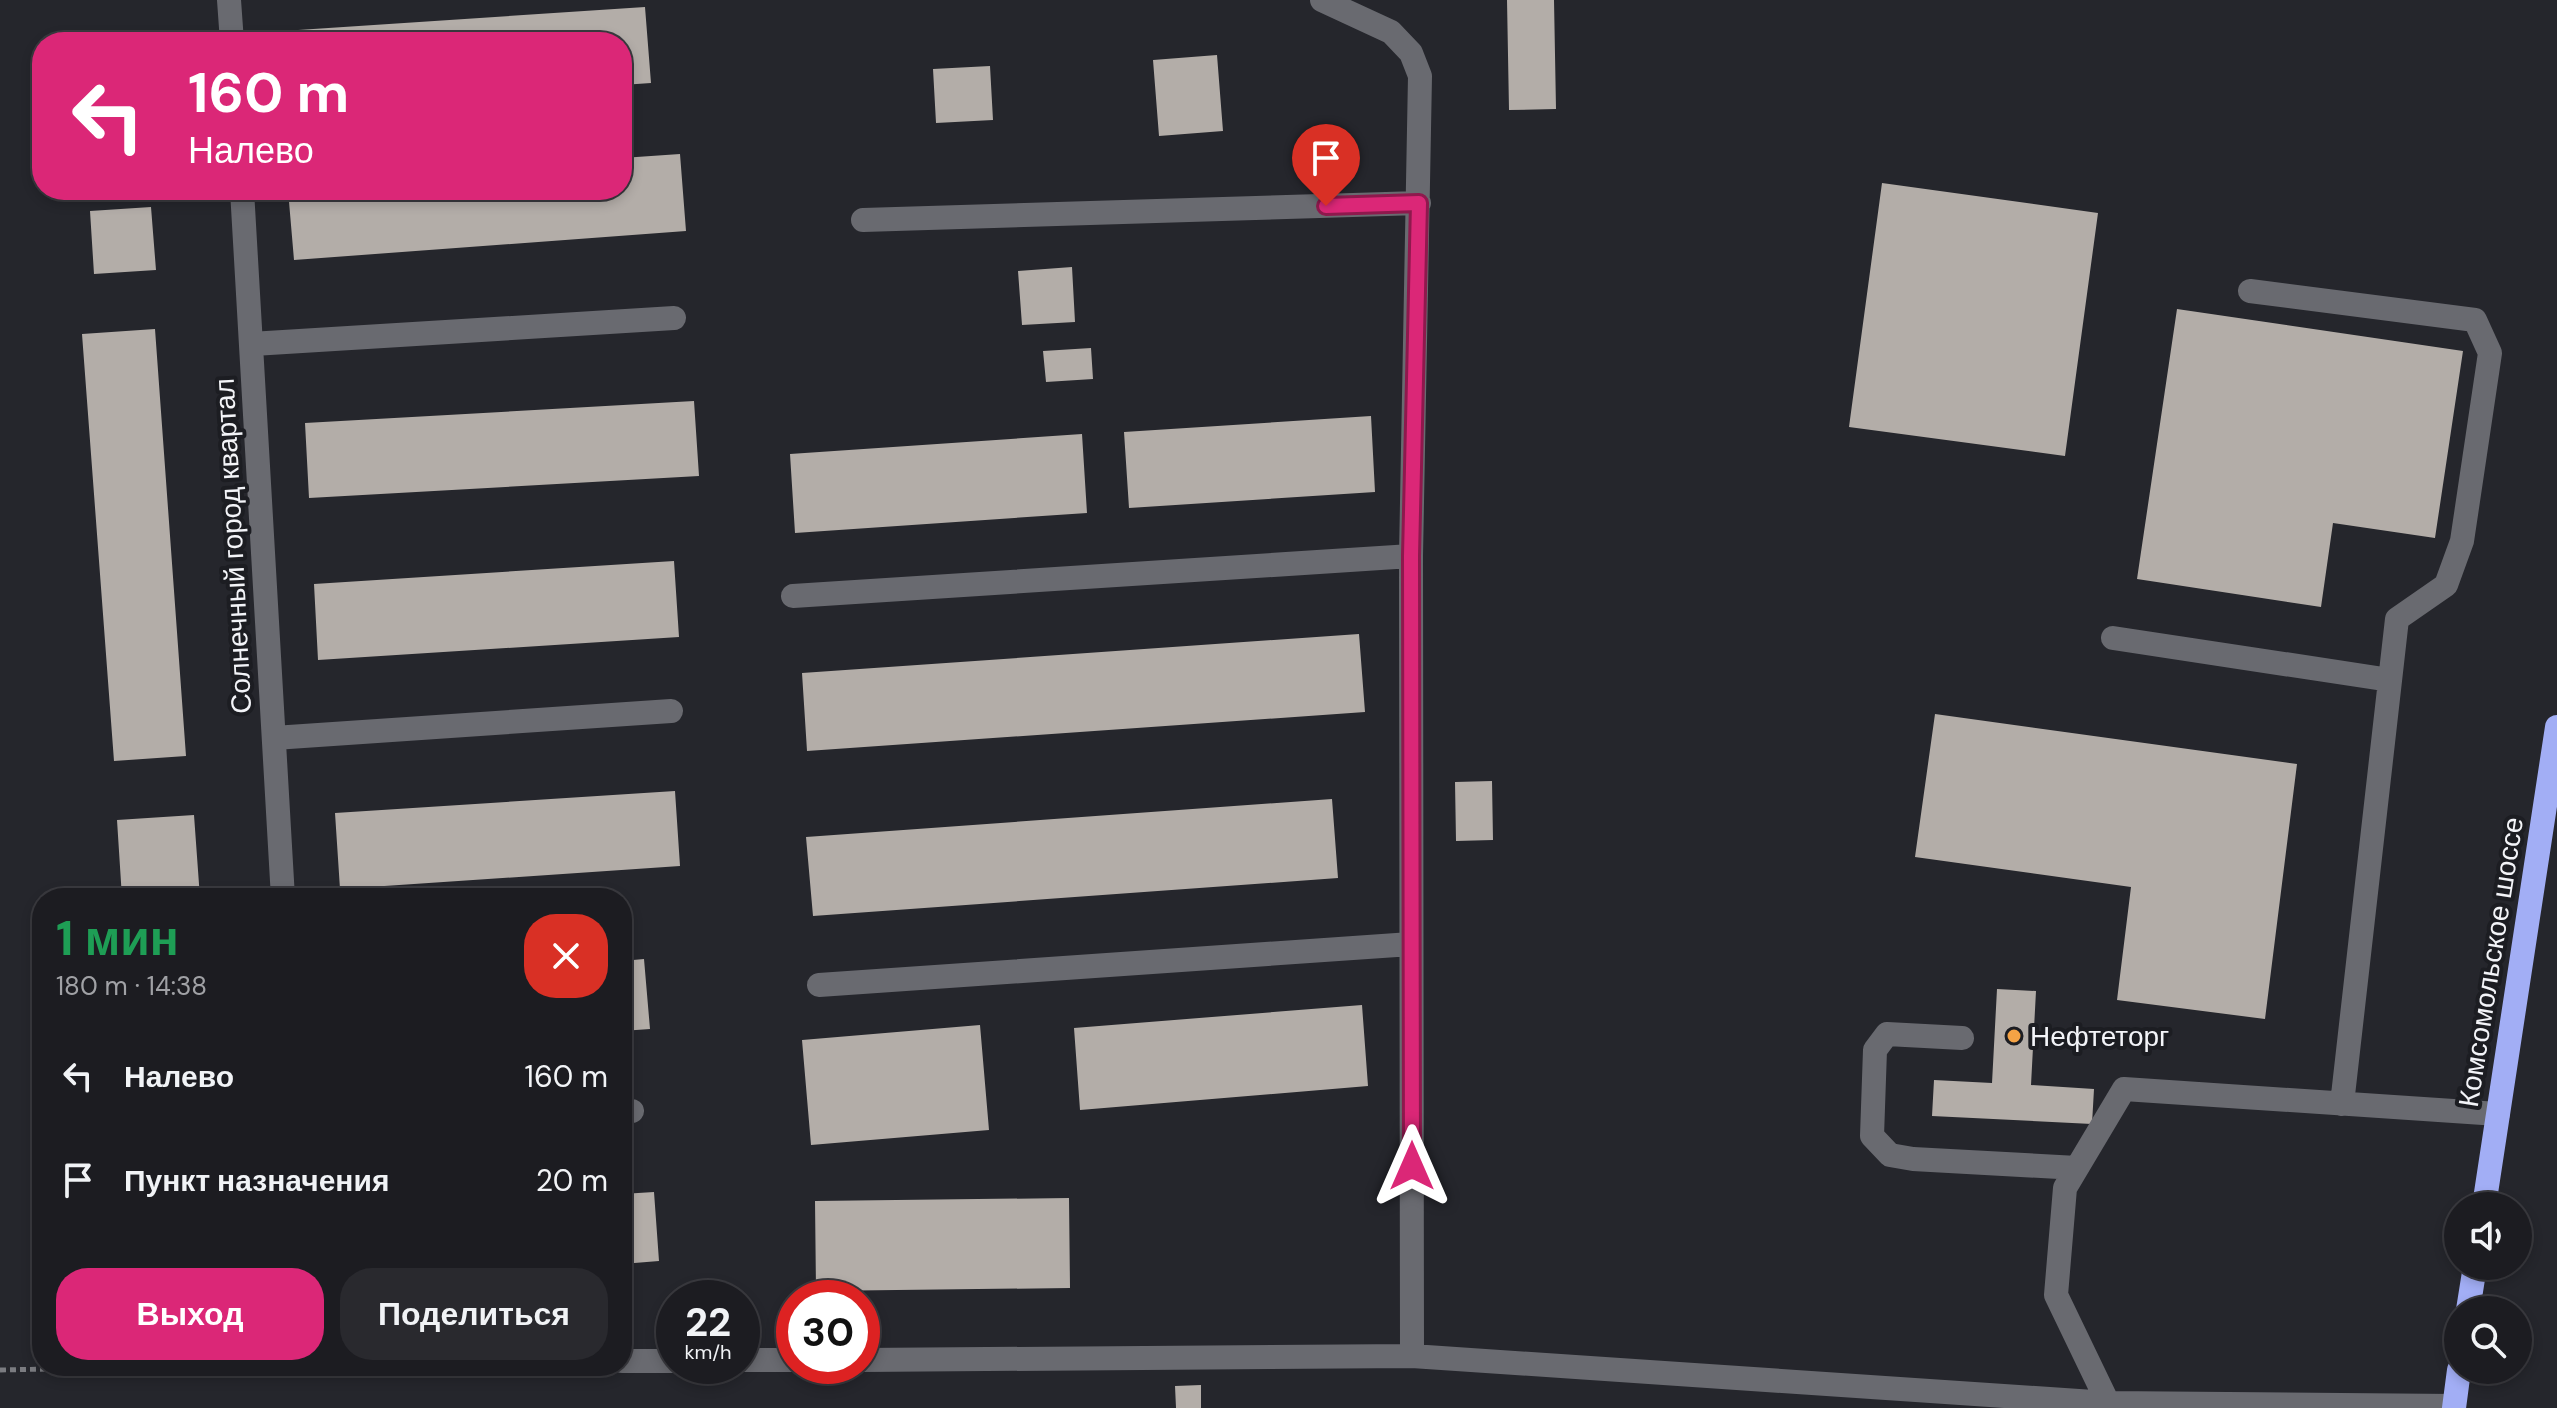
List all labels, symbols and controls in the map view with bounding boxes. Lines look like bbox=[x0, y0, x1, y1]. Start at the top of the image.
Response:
text: 160 m bbox=[188, 56, 349, 129]
icon: left bbox=[56, 64, 160, 168]
pin bbox=[1292, 124, 1360, 206]
text: Налево bbox=[188, 127, 314, 174]
icon: arrive bbox=[1304, 136, 1348, 180]
street label: Солнечный город квартал bbox=[206, 377, 260, 715]
street label: Комсомольское шоссе bbox=[2450, 814, 2532, 1110]
text: 1 мин bbox=[56, 907, 179, 970]
button: close bbox=[524, 914, 608, 998]
text: 180 m · 14:38 bbox=[56, 969, 207, 1003]
place label: Нефтеторг bbox=[2030, 1018, 2169, 1055]
marker: Нефтеторг bbox=[2005, 1027, 2023, 1045]
icon: left bbox=[56, 1054, 100, 1098]
text: Налево bbox=[124, 1057, 234, 1096]
text: 160 m bbox=[525, 1057, 608, 1096]
position arrow bbox=[1370, 1124, 1454, 1208]
icon: arrive bbox=[56, 1158, 100, 1202]
text: Пункт назначения bbox=[124, 1161, 389, 1200]
text: 20 m bbox=[536, 1161, 608, 1200]
map controls bbox=[2444, 1192, 2532, 1384]
button: sound bbox=[2444, 1192, 2532, 1280]
button: Выход bbox=[56, 1268, 324, 1360]
button: Поделиться bbox=[340, 1268, 608, 1360]
speed limit sign: 30 bbox=[776, 1280, 880, 1384]
text: 22 bbox=[685, 1296, 731, 1348]
button: search bbox=[2444, 1296, 2532, 1384]
text: km/h bbox=[684, 1339, 732, 1365]

